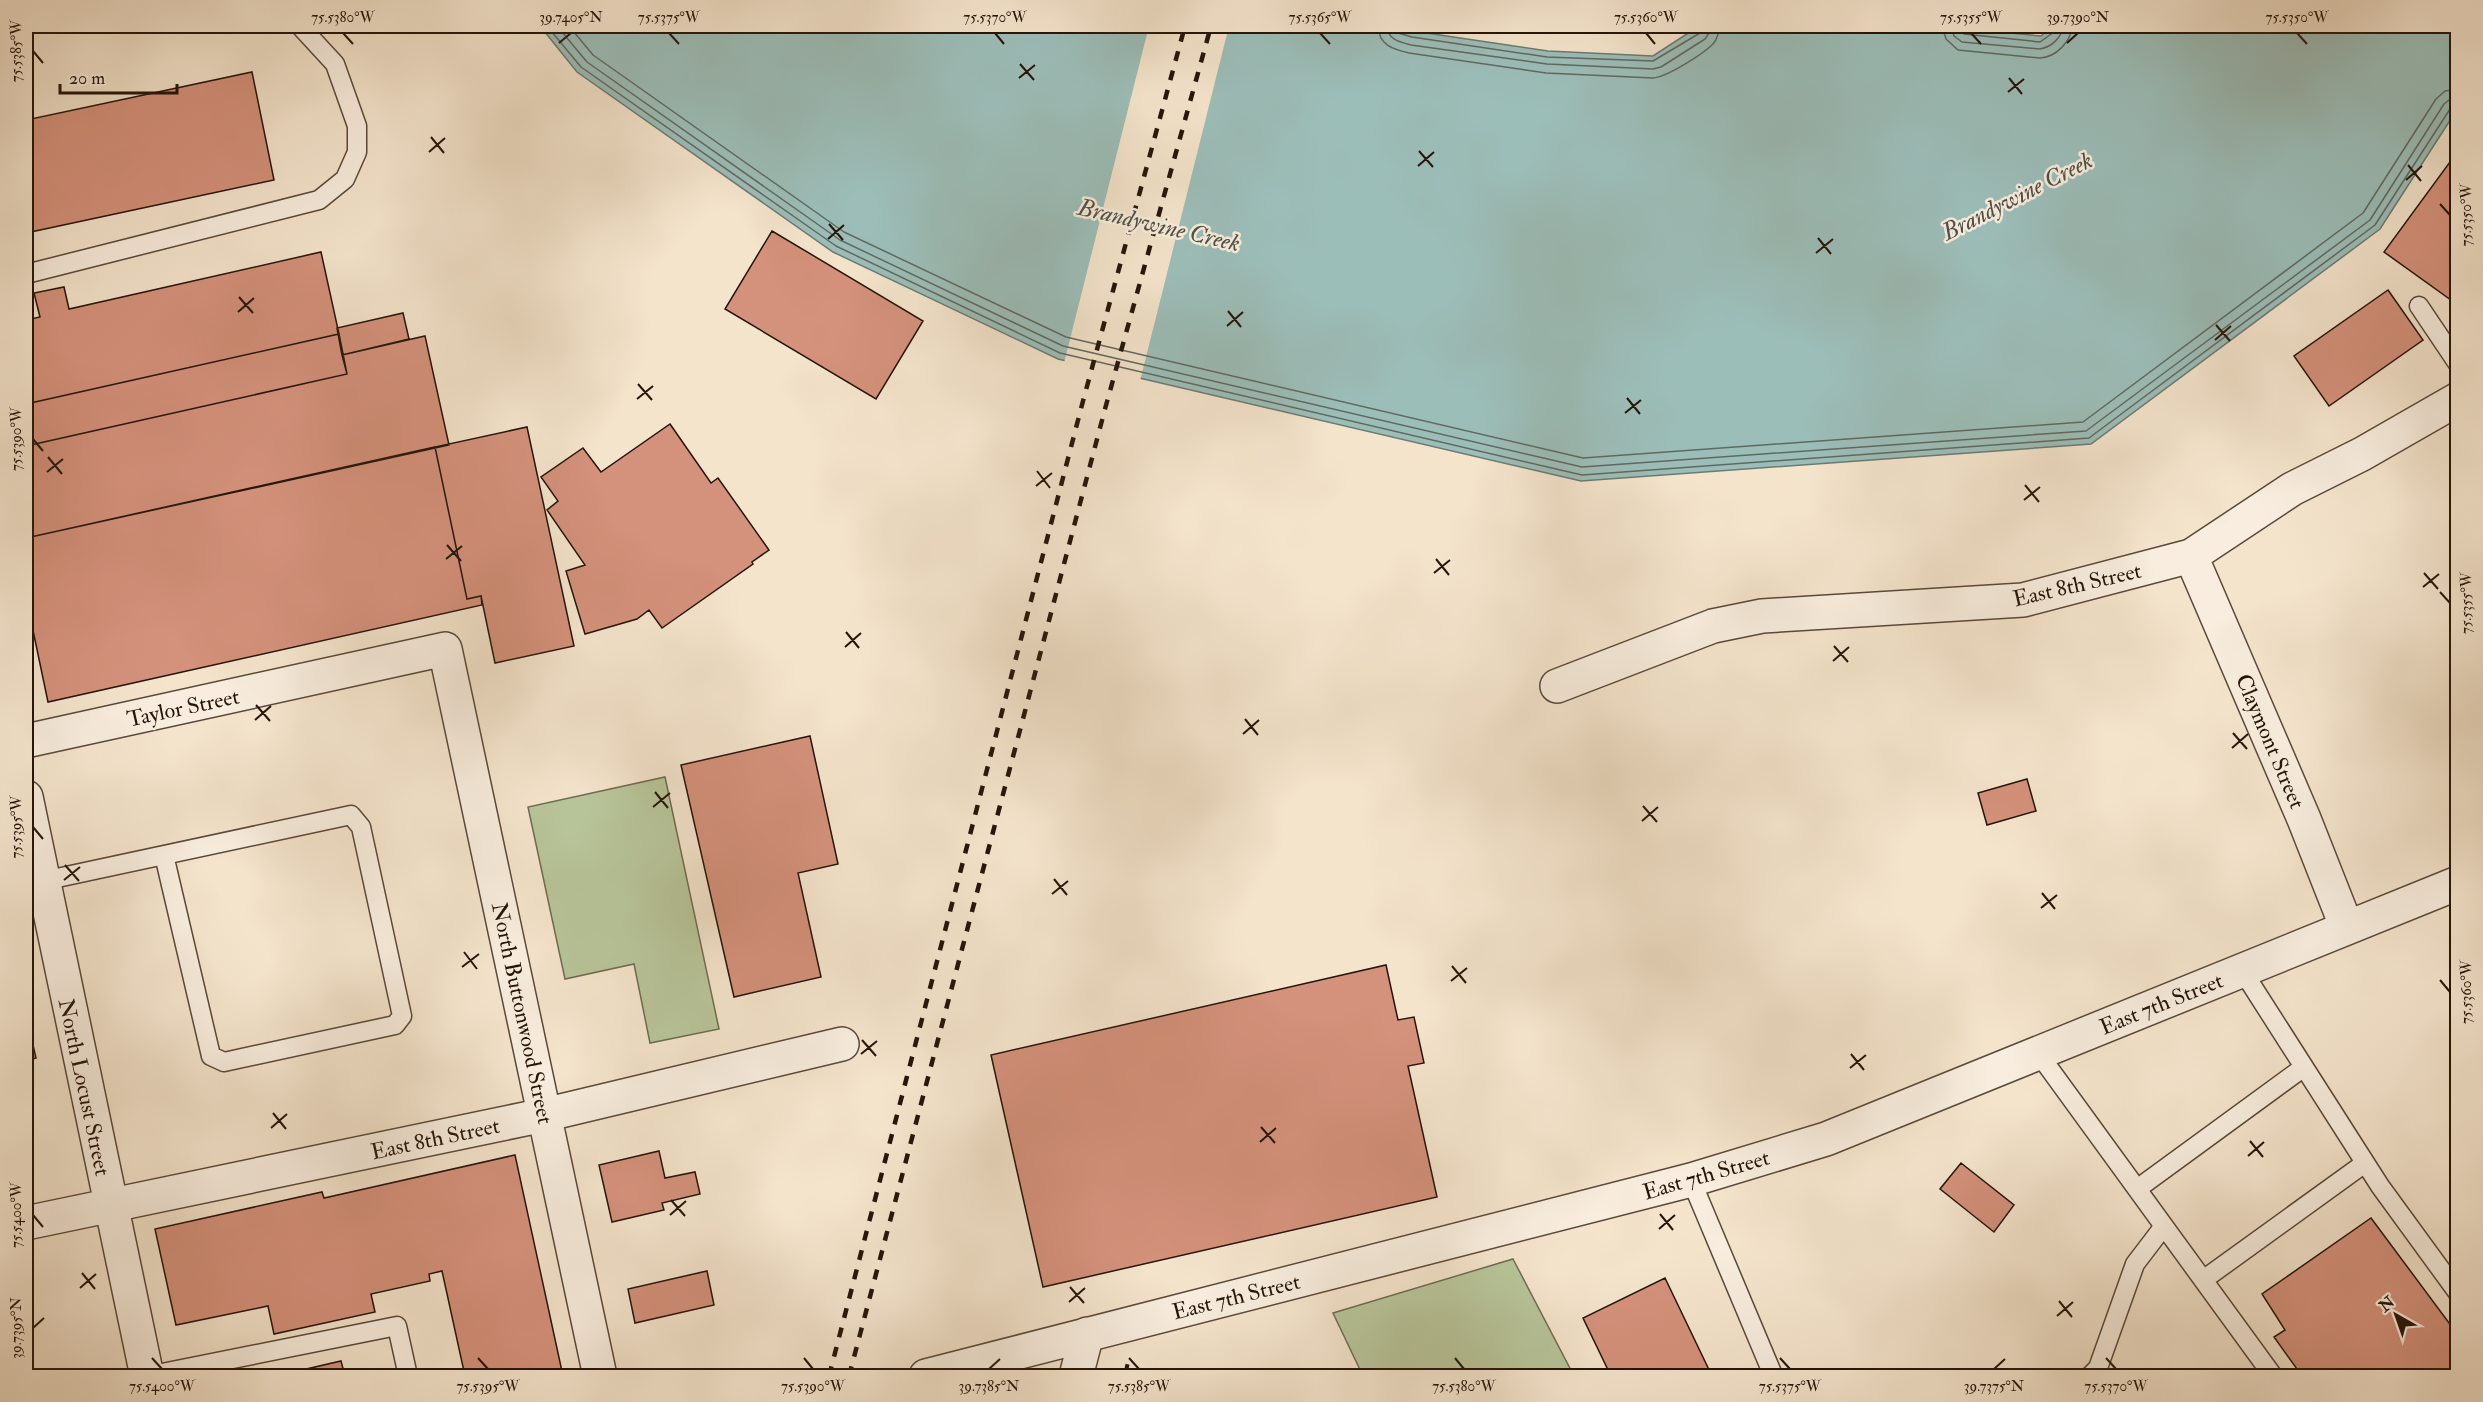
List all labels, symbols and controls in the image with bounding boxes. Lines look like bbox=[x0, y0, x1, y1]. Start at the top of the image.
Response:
text: 75.5380°W bbox=[311, 8, 375, 27]
text: 39.7405°N bbox=[539, 8, 603, 27]
text: 75.5375°W bbox=[638, 8, 701, 27]
text: 75.5370°W bbox=[963, 8, 1027, 27]
text: 75.5365°W bbox=[1289, 8, 1352, 27]
text: 75.5360°W bbox=[1614, 8, 1679, 27]
text: 75.5355°W bbox=[1940, 8, 2003, 27]
text: 39.7390°N bbox=[2047, 8, 2110, 27]
text: 75.5350°W bbox=[2266, 8, 2329, 27]
text: 75.5385°W bbox=[7, 19, 26, 82]
scale bar bbox=[60, 57, 177, 95]
text: 20 m bbox=[69, 67, 105, 90]
water label: Brandywine Creek bbox=[1936, 145, 2098, 248]
text: 75.5350°W bbox=[2457, 183, 2476, 246]
water label: Brandywine Creek bbox=[1074, 192, 1243, 259]
text: 75.5390°W bbox=[7, 406, 26, 471]
street label: East 8th Street bbox=[2010, 557, 2144, 613]
text: 75.5355°W bbox=[2457, 571, 2476, 634]
street label: Claymont Street bbox=[2229, 670, 2311, 813]
street label: Taylor Street bbox=[124, 682, 242, 734]
text: 75.5395°W bbox=[7, 795, 26, 859]
street label: North Buttonwood Street bbox=[485, 900, 559, 1127]
text: 75.5360°W bbox=[2457, 959, 2476, 1024]
street label: East 7th Street bbox=[2096, 966, 2227, 1041]
street label: North Locust Street bbox=[52, 996, 116, 1178]
street label: East 8th Street bbox=[368, 1112, 502, 1166]
street label: East 7th Street bbox=[1640, 1144, 1773, 1206]
text: 75.5400°W bbox=[7, 1181, 26, 1248]
street label: East 7th Street bbox=[1169, 1268, 1303, 1326]
north arrow bbox=[2366, 1285, 2426, 1345]
text: N bbox=[2374, 1292, 2399, 1317]
text: 39.7395°N bbox=[7, 1297, 26, 1359]
text: 75.5400°W bbox=[129, 1377, 196, 1396]
text: 75.5395°W bbox=[456, 1377, 520, 1396]
text: 75.5390°W bbox=[781, 1377, 846, 1396]
text: 39.7385°N bbox=[959, 1377, 1020, 1396]
text: 75.5385°W bbox=[1108, 1377, 1171, 1396]
text: 75.5380°W bbox=[1432, 1377, 1496, 1396]
text: 75.5375°W bbox=[1759, 1377, 1822, 1396]
text: 39.7375°N bbox=[1964, 1377, 2025, 1396]
text: 75.5370°W bbox=[2084, 1377, 2148, 1396]

